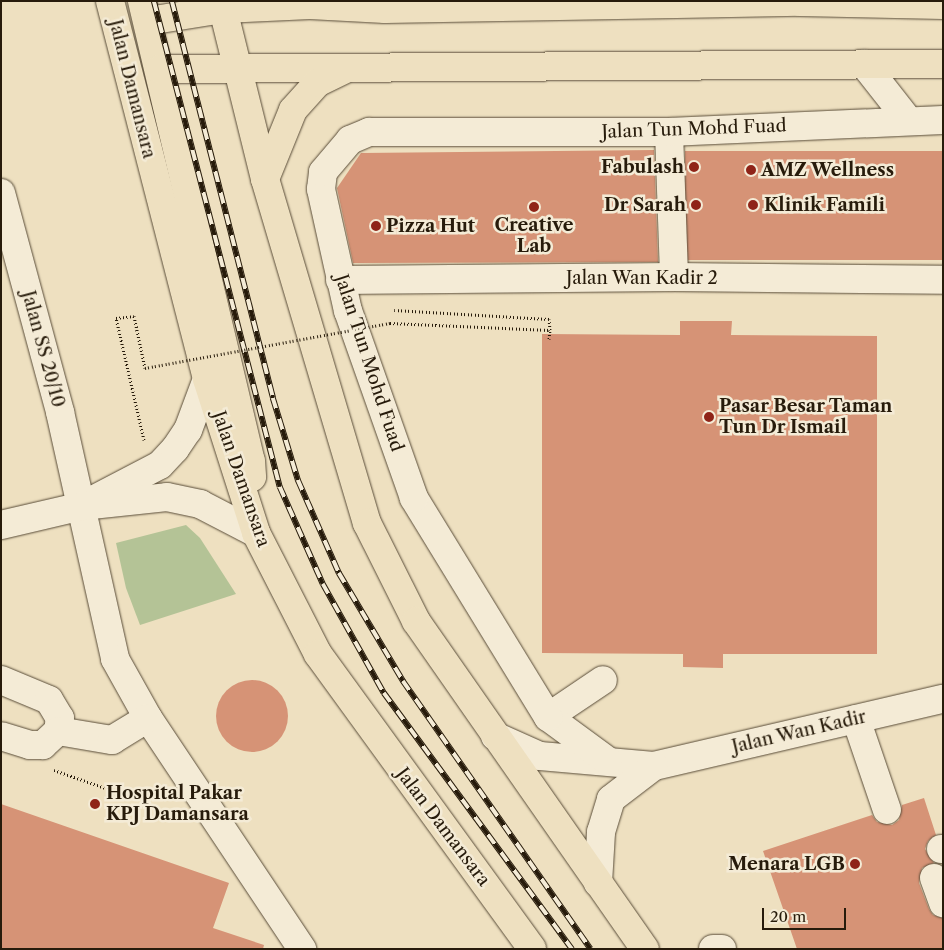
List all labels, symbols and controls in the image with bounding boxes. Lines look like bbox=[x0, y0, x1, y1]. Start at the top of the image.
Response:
street label: Jalan Damansara bbox=[104, 17, 160, 161]
street label: Jalan Tun Mohd Fuad bbox=[601, 115, 787, 143]
place label: Fabulash bbox=[601, 156, 684, 178]
place label: AMZ Wellness bbox=[761, 159, 895, 181]
marker: Fabulash bbox=[688, 161, 700, 173]
marker: AMZ Wellness bbox=[745, 164, 757, 176]
place label: Dr Sarah bbox=[604, 194, 686, 216]
place label: Klinik Famili bbox=[764, 194, 885, 216]
marker: Klinik Famili bbox=[746, 198, 760, 212]
marker: Dr Sarah bbox=[690, 199, 702, 211]
marker: Creative Lab bbox=[528, 201, 540, 213]
place label: Pizza Hut bbox=[386, 215, 475, 237]
place label: Creative Lab bbox=[494, 215, 574, 258]
marker: Pizza Hut bbox=[370, 220, 382, 232]
street label: Jalan Wan Kadir 2 bbox=[566, 267, 718, 289]
street label: Jalan Tun Mohd Fuad bbox=[330, 271, 408, 455]
street label: Jalan SS 20/10 bbox=[17, 288, 69, 410]
place label: Pasar Besar Taman Tun Dr Ismail bbox=[719, 396, 893, 438]
street label: Jalan Damansara bbox=[208, 408, 274, 550]
marker: Pasar Besar Taman Tun Dr Ismail bbox=[703, 411, 715, 423]
street label: Jalan Wan Kadir bbox=[729, 706, 869, 758]
street label: Jalan Damansara bbox=[392, 764, 494, 890]
place label: Hospital Pakar KPJ Damansara bbox=[106, 783, 249, 826]
marker: Hospital Pakar KPJ Damansara bbox=[88, 797, 102, 811]
place label: Menara LGB bbox=[728, 853, 845, 875]
marker: Menara LGB bbox=[849, 858, 861, 870]
scale bar bbox=[764, 898, 848, 930]
text: 20 m bbox=[770, 907, 806, 926]

